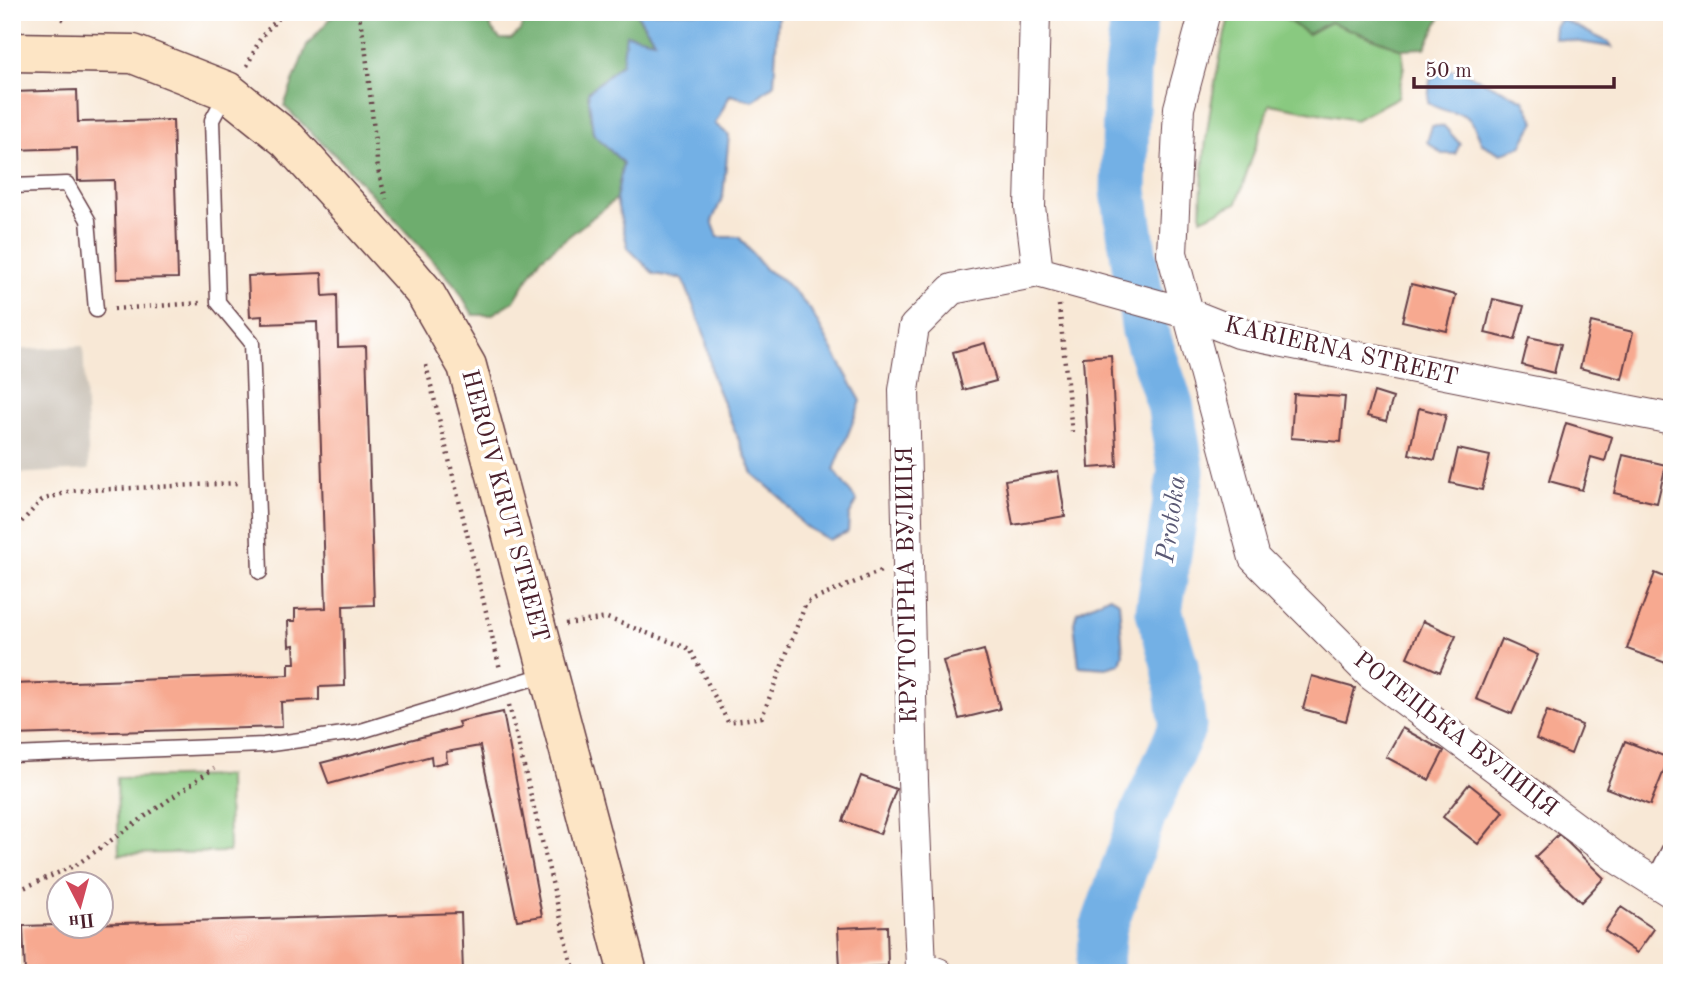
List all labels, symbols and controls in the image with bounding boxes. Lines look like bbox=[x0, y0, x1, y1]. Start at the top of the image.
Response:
scale bar bbox=[1414, 46, 1614, 90]
text: 50 m bbox=[1425, 61, 1472, 82]
street label: KARIERNA STREET bbox=[1222, 313, 1460, 391]
street label: HEROIV KRUT STREET bbox=[456, 367, 552, 645]
street label: КРУТОГІРНА ВУЛИЦЯ bbox=[894, 446, 922, 724]
water label: Protoka bbox=[1153, 474, 1191, 565]
street label: РОТЕЦЬКА ВУЛИЦЯ bbox=[1349, 648, 1561, 822]
north arrow bbox=[46, 870, 116, 940]
text: Пн bbox=[68, 909, 96, 930]

